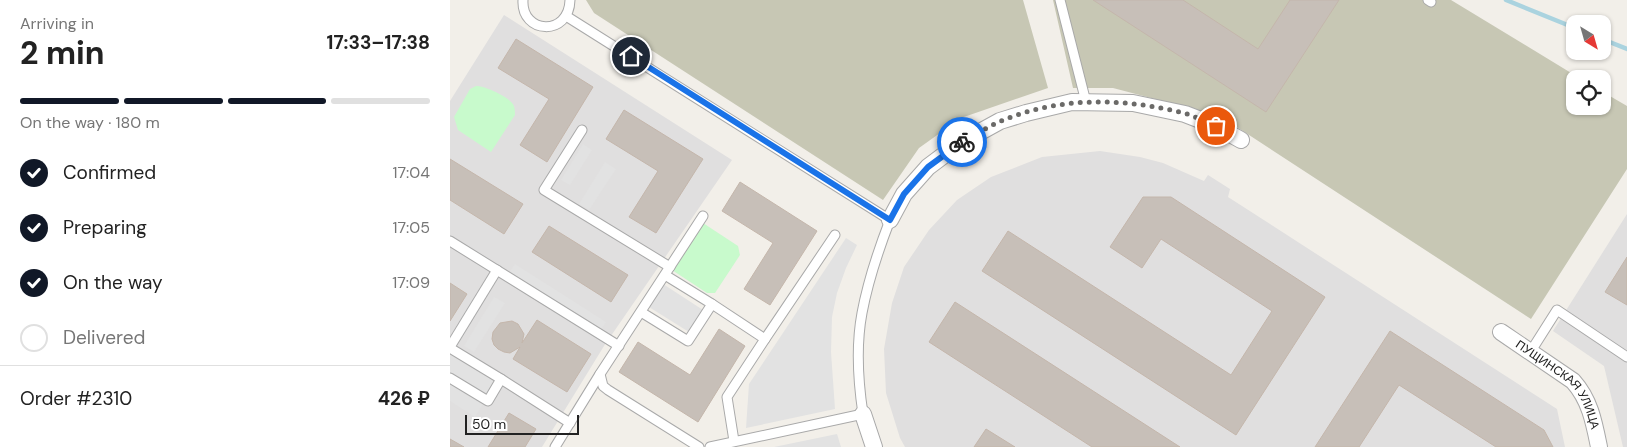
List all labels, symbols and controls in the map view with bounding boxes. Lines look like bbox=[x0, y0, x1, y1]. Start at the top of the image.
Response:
text: Arriving in bbox=[20, 13, 94, 34]
north arrow bbox=[1566, 15, 1611, 60]
map controls bbox=[1566, 15, 1611, 115]
text: 17:33–17:38 bbox=[326, 30, 430, 55]
text: 2 min bbox=[20, 32, 105, 74]
pin bbox=[610, 35, 652, 77]
icon: home bbox=[617, 42, 645, 70]
button: locate bbox=[1566, 70, 1611, 115]
pin bbox=[1195, 105, 1237, 147]
text: On the way · 180 m bbox=[20, 112, 160, 133]
icon: bag bbox=[1202, 112, 1230, 140]
courier bbox=[937, 117, 987, 167]
icon: bike bbox=[948, 128, 976, 156]
icon: check bbox=[20, 159, 48, 187]
text: Confirmed bbox=[63, 160, 156, 185]
text: 17:04 bbox=[393, 162, 430, 183]
icon: check bbox=[20, 214, 48, 242]
text: Preparing bbox=[63, 215, 147, 240]
text: 17:05 bbox=[393, 217, 430, 238]
icon: check bbox=[20, 269, 48, 297]
text: On the way bbox=[63, 270, 163, 295]
text: 17:09 bbox=[392, 272, 430, 293]
text: Delivered bbox=[63, 325, 145, 350]
street label: ПУЩИНСКАЯ УЛИЦА bbox=[1513, 336, 1603, 431]
text: Order #2310 bbox=[20, 386, 132, 411]
text: 426 ₽ bbox=[378, 386, 430, 411]
scale bar bbox=[465, 412, 579, 435]
text: 50 m bbox=[472, 415, 506, 433]

